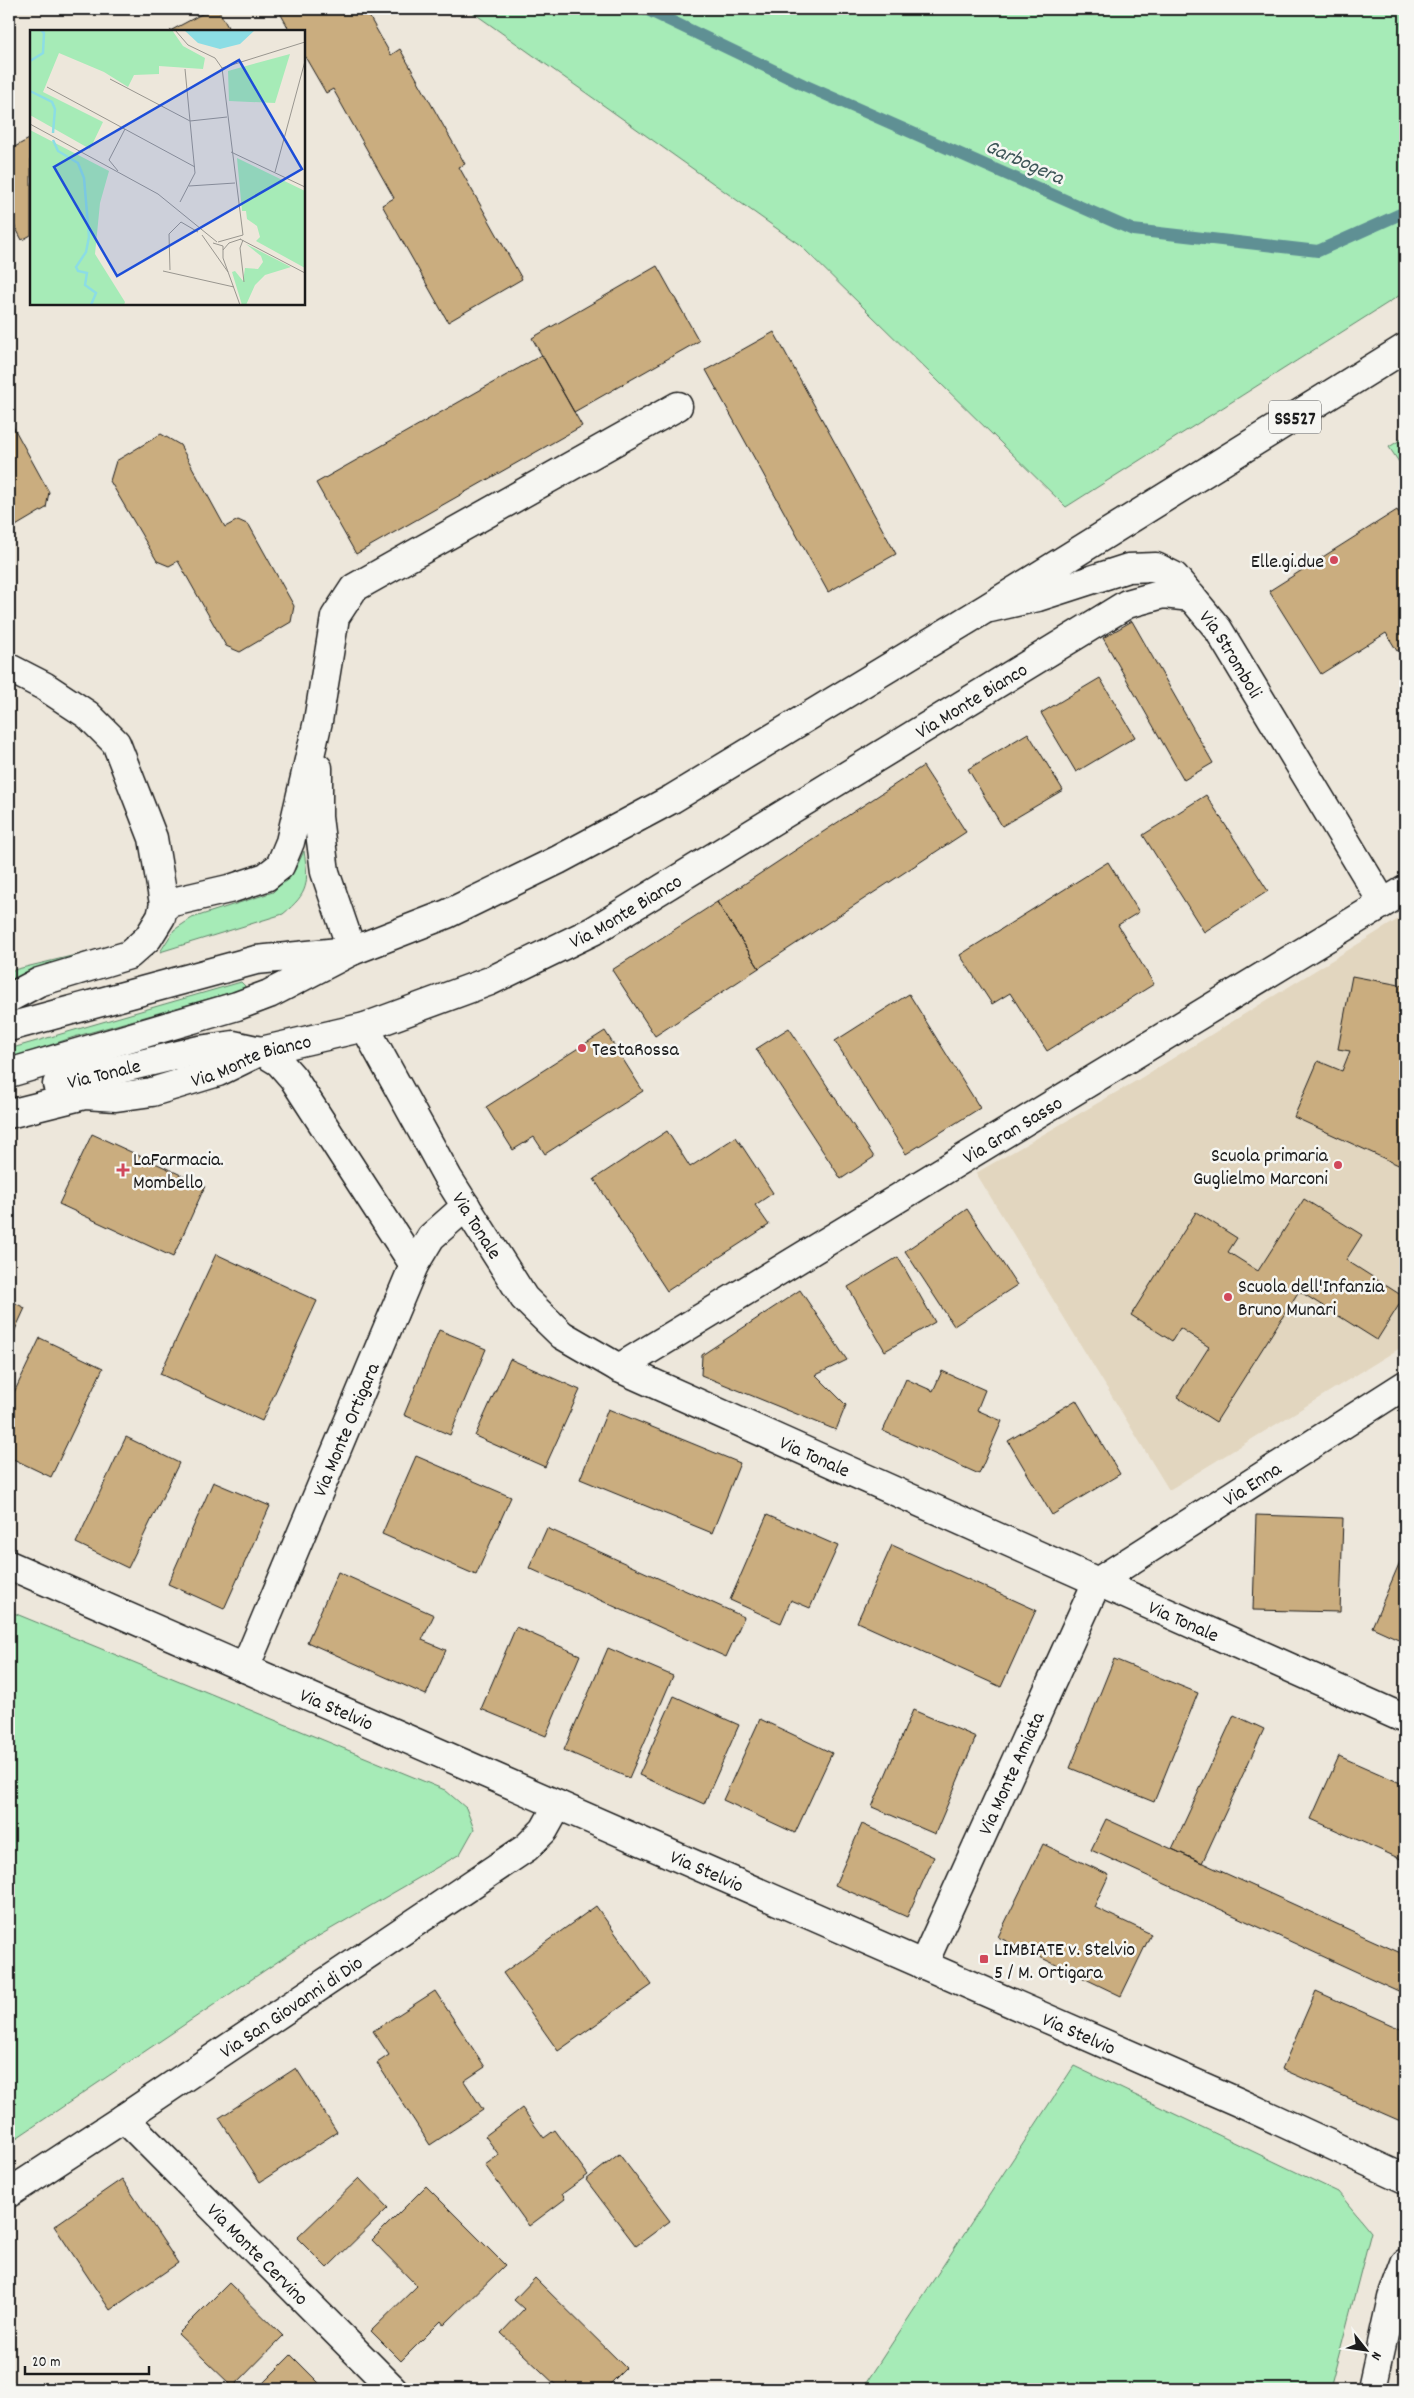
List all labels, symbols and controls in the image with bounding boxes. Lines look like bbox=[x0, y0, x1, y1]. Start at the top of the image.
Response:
inset map bbox=[30, 30, 305, 305]
water label: Garbogera bbox=[980, 133, 1069, 195]
road number: SS527 bbox=[1269, 401, 1321, 434]
place label: Elle.gi.due bbox=[1251, 549, 1324, 577]
marker: Elle.gi.due bbox=[1328, 554, 1340, 566]
street label: Via Stromboli bbox=[1191, 605, 1268, 705]
street label: Via Monte Bianco bbox=[911, 657, 1034, 747]
street label: Via Monte Bianco bbox=[565, 869, 688, 957]
street label: Via Monte Bianco bbox=[188, 1029, 314, 1096]
place label: TestaRossa bbox=[592, 1037, 679, 1065]
marker: TestaRossa bbox=[576, 1042, 588, 1054]
street label: Via Tonale bbox=[65, 1053, 144, 1098]
street label: Via Gran Sasso bbox=[958, 1090, 1069, 1173]
place label: Scuola primaria Guglielmo Marconi bbox=[1193, 1143, 1329, 1194]
place label: LaFarmacia. Mombello bbox=[133, 1147, 224, 1198]
marker: Scuola primaria Guglielmo Marconi bbox=[1332, 1159, 1344, 1171]
marker: LaFarmacia. Mombello bbox=[117, 1164, 129, 1176]
street label: Via Tonale bbox=[443, 1188, 507, 1266]
place label: Scuola dell'Infanzia Bruno Munari bbox=[1238, 1274, 1385, 1325]
marker: Scuola dell'Infanzia Bruno Munari bbox=[1222, 1291, 1234, 1303]
street label: Via Monte Ortigara bbox=[307, 1358, 389, 1502]
street label: Via Tonale bbox=[774, 1430, 854, 1486]
street label: Via Enna bbox=[1218, 1456, 1288, 1515]
street label: Via Tonale bbox=[1143, 1595, 1223, 1651]
street label: Via Stelvio bbox=[295, 1683, 377, 1740]
street label: Via Monte Amiata bbox=[973, 1707, 1053, 1840]
street label: Via Stelvio bbox=[665, 1844, 747, 1901]
place label: LIMBIATE v. Stelvio 5 / M. Ortigara bbox=[994, 1937, 1135, 1988]
street label: Via San Giovanni di Dio bbox=[215, 1950, 370, 2067]
marker: LIMBIATE v. Stelvio 5 / M. Ortigara bbox=[978, 1953, 990, 1965]
street label: Via Stelvio bbox=[1037, 2007, 1120, 2064]
street label: Via Monte Cervino bbox=[199, 2198, 314, 2313]
north arrow bbox=[1342, 2326, 1392, 2376]
scale bar bbox=[25, 2343, 149, 2375]
text: N bbox=[1365, 2348, 1386, 2364]
text: 20 m bbox=[32, 2352, 60, 2374]

